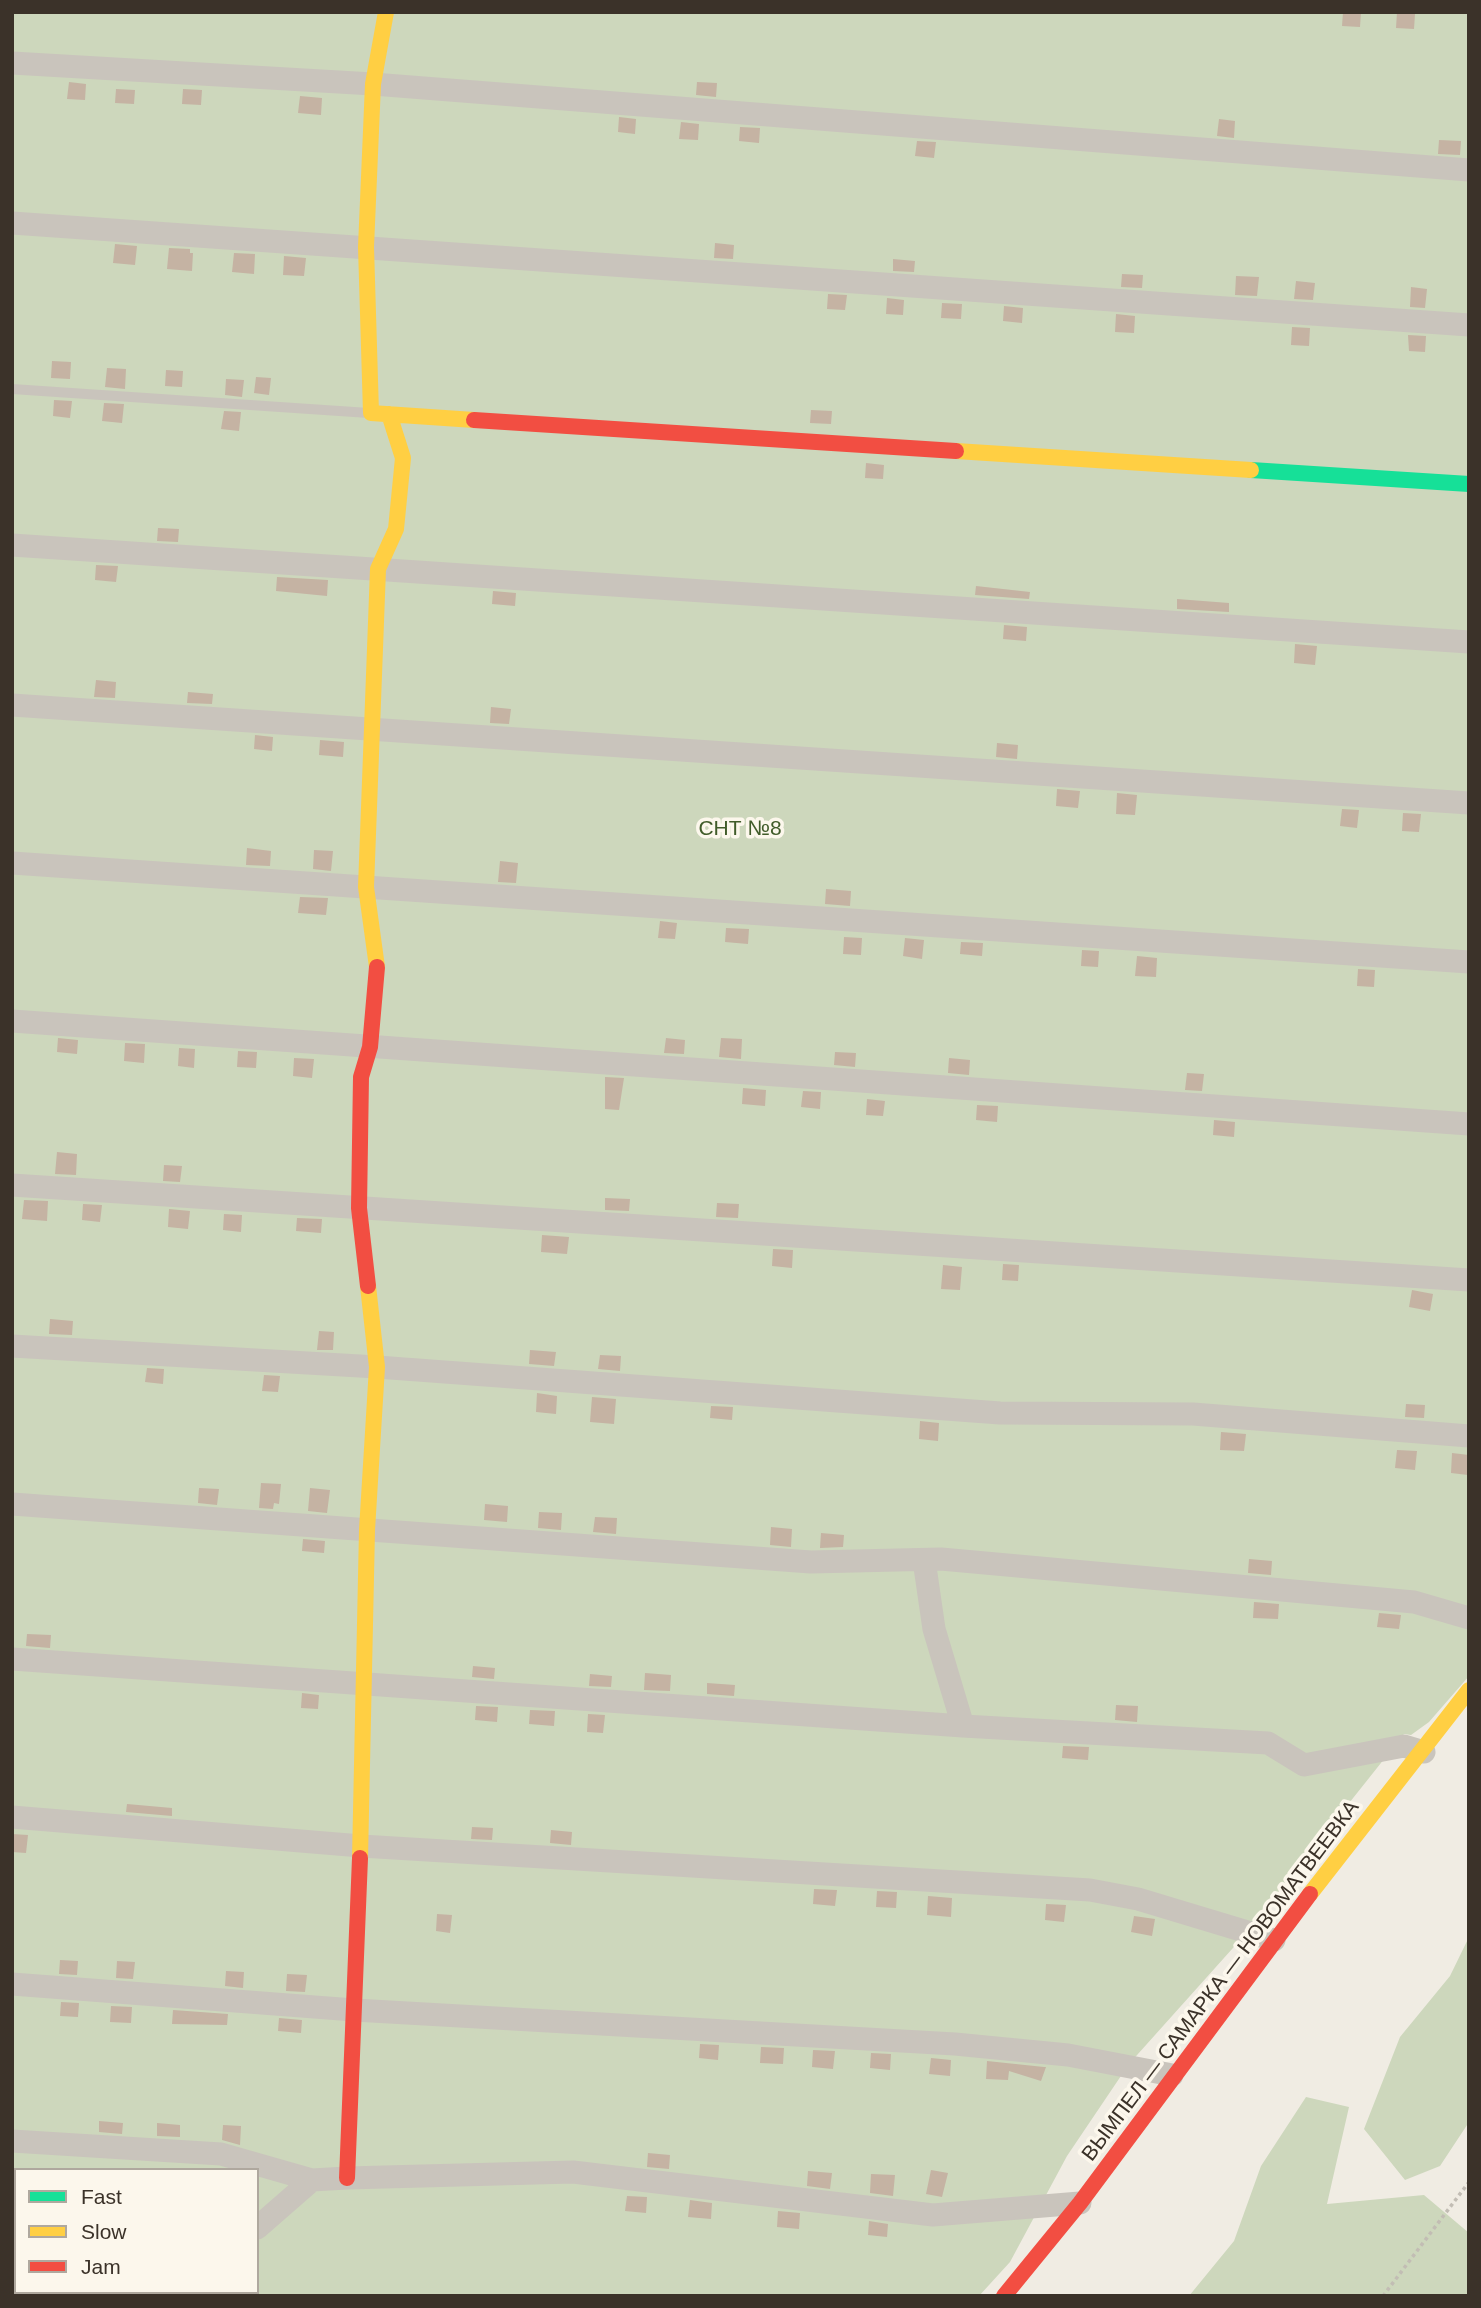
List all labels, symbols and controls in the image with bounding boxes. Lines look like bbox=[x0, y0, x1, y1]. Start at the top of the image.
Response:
park label: СНТ №8 bbox=[698, 816, 782, 842]
street label: ВЫМПЕЛ — САМАРКА — НОВОМАТВЕЕВКА bbox=[1077, 1796, 1365, 2166]
legend bbox=[14, 2168, 259, 2294]
text: Fast bbox=[81, 2185, 122, 2208]
text: Slow bbox=[81, 2220, 127, 2243]
text: Jam bbox=[81, 2255, 121, 2278]

